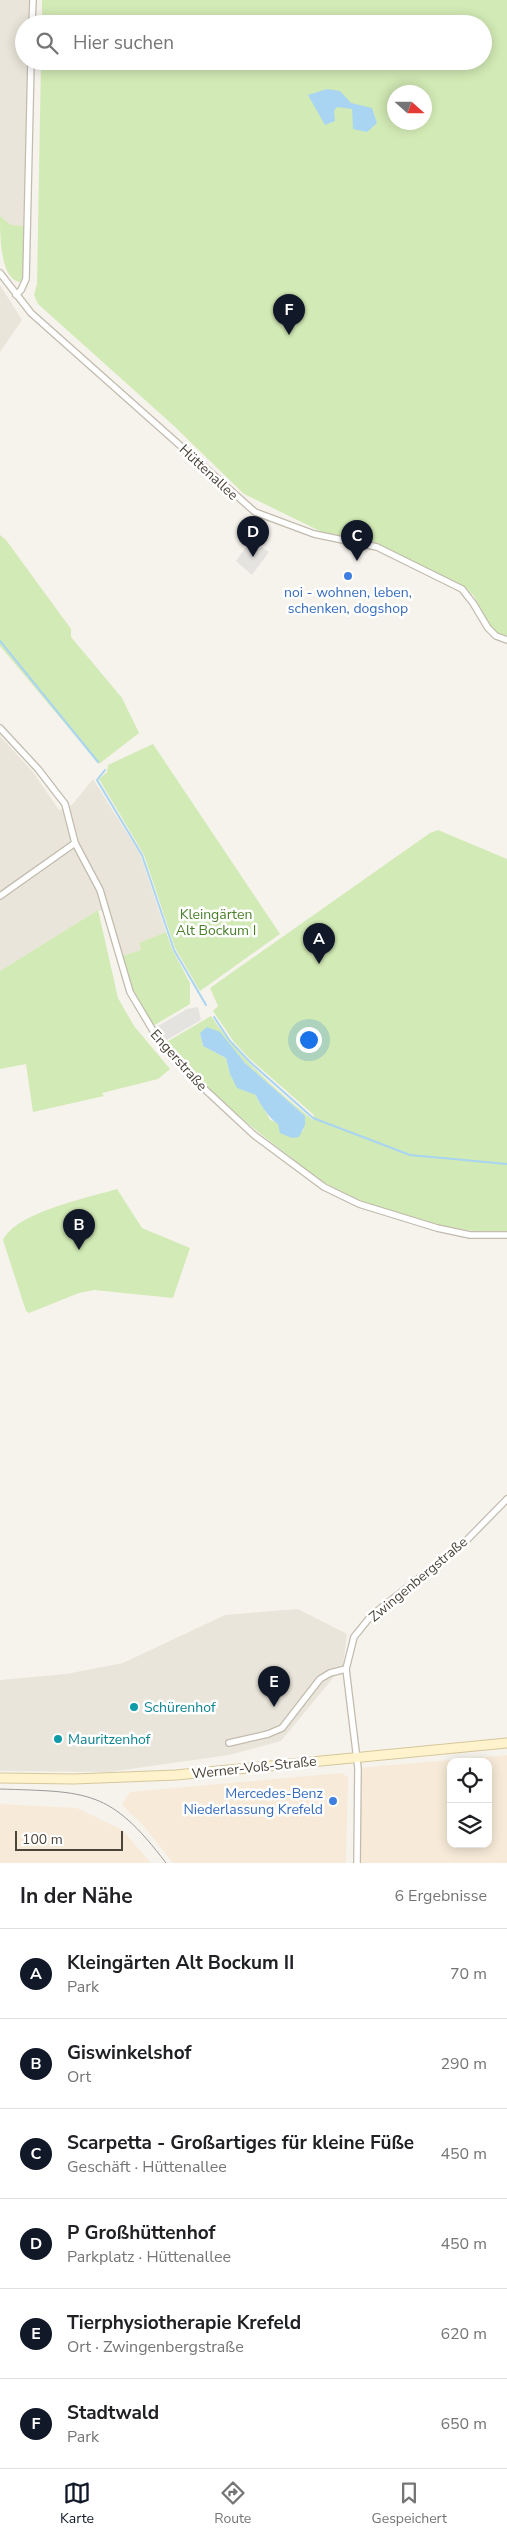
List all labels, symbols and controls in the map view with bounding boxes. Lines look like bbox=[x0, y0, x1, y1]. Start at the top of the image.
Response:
search box bbox=[15, 15, 492, 70]
icon: search bbox=[33, 29, 61, 57]
text: Hier suchen bbox=[73, 30, 174, 56]
north arrow bbox=[387, 85, 432, 130]
pin: F bbox=[273, 294, 305, 335]
street label: Hüttenallee bbox=[175, 440, 242, 505]
pin: D bbox=[237, 516, 269, 557]
pin: C bbox=[341, 520, 373, 561]
marker: noi - wohnen, leben, schenken, dogshop bbox=[342, 570, 354, 582]
place label: noi - wohnen, leben, schenken, dogshop bbox=[284, 583, 412, 618]
park label: Kleingärten Alt Bockum I bbox=[176, 905, 256, 940]
pin: A bbox=[303, 923, 335, 964]
street label: Engerstraße bbox=[146, 1025, 211, 1095]
your location bbox=[296, 1027, 322, 1053]
pin: B bbox=[63, 1209, 95, 1250]
street label: Zwingenbergstraße bbox=[365, 1533, 472, 1626]
pin: E bbox=[258, 1666, 290, 1707]
place label: Schürenhof bbox=[144, 1698, 216, 1717]
marker: Schürenhof bbox=[128, 1701, 140, 1713]
place label: Mauritzenhof bbox=[68, 1730, 151, 1749]
marker: Mauritzenhof bbox=[52, 1733, 64, 1745]
street label: Werner-Voß-Straße bbox=[191, 1752, 317, 1783]
map controls bbox=[447, 1758, 492, 1848]
button: locate bbox=[447, 1758, 492, 1803]
place label: Mercedes-Benz Niederlassung Krefeld bbox=[183, 1784, 324, 1819]
marker: Mercedes-Benz Niederlassung Krefeld bbox=[327, 1795, 339, 1807]
button: layers bbox=[447, 1803, 492, 1848]
scale bar bbox=[15, 1828, 122, 1851]
text: 100 m bbox=[22, 1830, 63, 1849]
text: In der Nähe bbox=[20, 1882, 133, 1910]
text: 6 Ergebnisse bbox=[394, 1885, 487, 1907]
text: Kleingärten Alt Bockum II bbox=[67, 1950, 294, 1976]
text: A bbox=[30, 1963, 42, 1985]
text: 70 m bbox=[450, 1963, 487, 1985]
text: Park bbox=[67, 1976, 99, 1998]
text: Giswinkelshof bbox=[67, 2040, 192, 2066]
text: B bbox=[30, 2053, 42, 2075]
text: 290 m bbox=[440, 2053, 487, 2075]
text: Ort bbox=[67, 2066, 91, 2088]
text: Scarpetta - Großartiges für kleine Füße bbox=[67, 2130, 414, 2156]
text: C bbox=[31, 2143, 41, 2165]
text: 450 m bbox=[440, 2143, 487, 2165]
text: Geschäft · Hüttenallee bbox=[67, 2156, 227, 2178]
text: P Großhüttenhof bbox=[67, 2220, 216, 2246]
text: D bbox=[30, 2233, 42, 2255]
text: 450 m bbox=[440, 2233, 487, 2255]
text: Parkplatz · Hüttenallee bbox=[67, 2246, 231, 2268]
text: Tierphysiotherapie Krefeld bbox=[67, 2310, 301, 2336]
text: E bbox=[31, 2323, 41, 2345]
text: 620 m bbox=[440, 2323, 487, 2345]
text: Ort · Zwingenbergstraße bbox=[67, 2336, 244, 2358]
text: Stadtwald bbox=[67, 2400, 159, 2426]
text: F bbox=[32, 2413, 41, 2435]
text: 650 m bbox=[440, 2413, 487, 2435]
text: Park bbox=[67, 2426, 99, 2448]
tab: Karte bbox=[60, 2479, 94, 2528]
tab: Route bbox=[214, 2479, 251, 2528]
tab: Gespeichert bbox=[372, 2479, 447, 2528]

